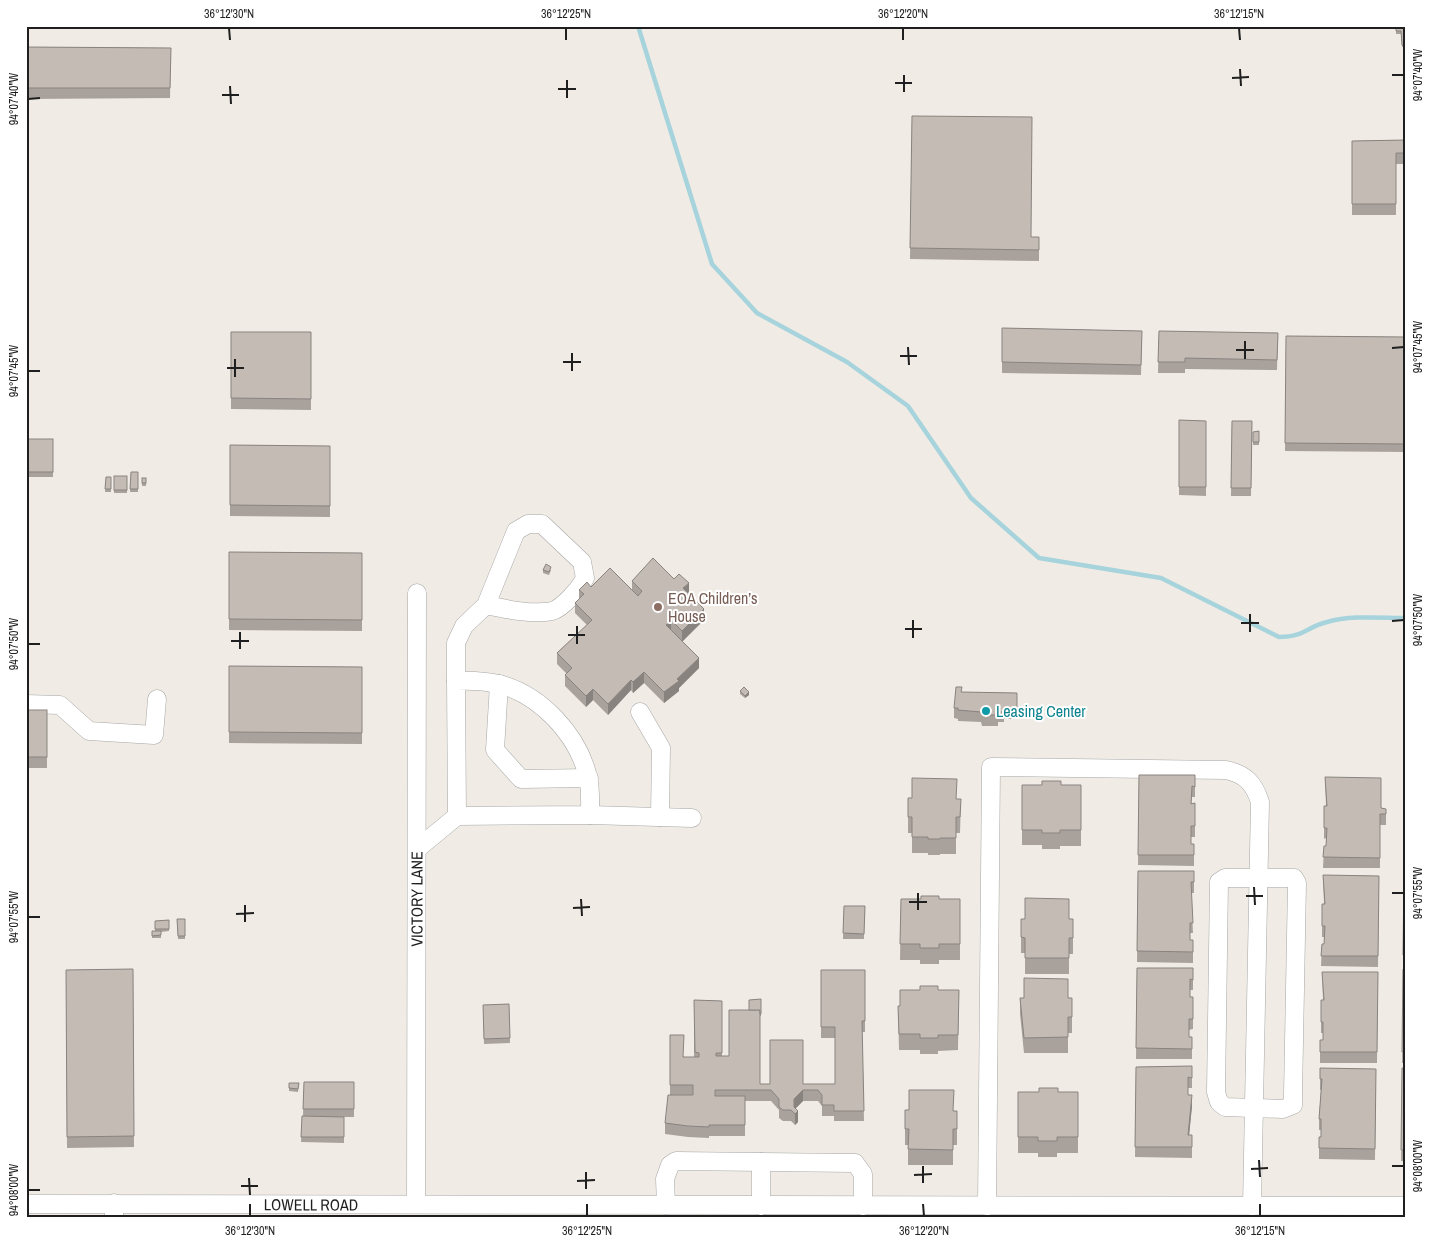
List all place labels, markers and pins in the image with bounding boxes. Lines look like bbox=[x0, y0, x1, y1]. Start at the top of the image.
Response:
place label: EOA Children’s House bbox=[668, 587, 757, 627]
marker: EOA Children’s House bbox=[652, 601, 664, 613]
place label: Leasing Center bbox=[996, 700, 1086, 722]
marker: Leasing Center bbox=[980, 705, 992, 717]

